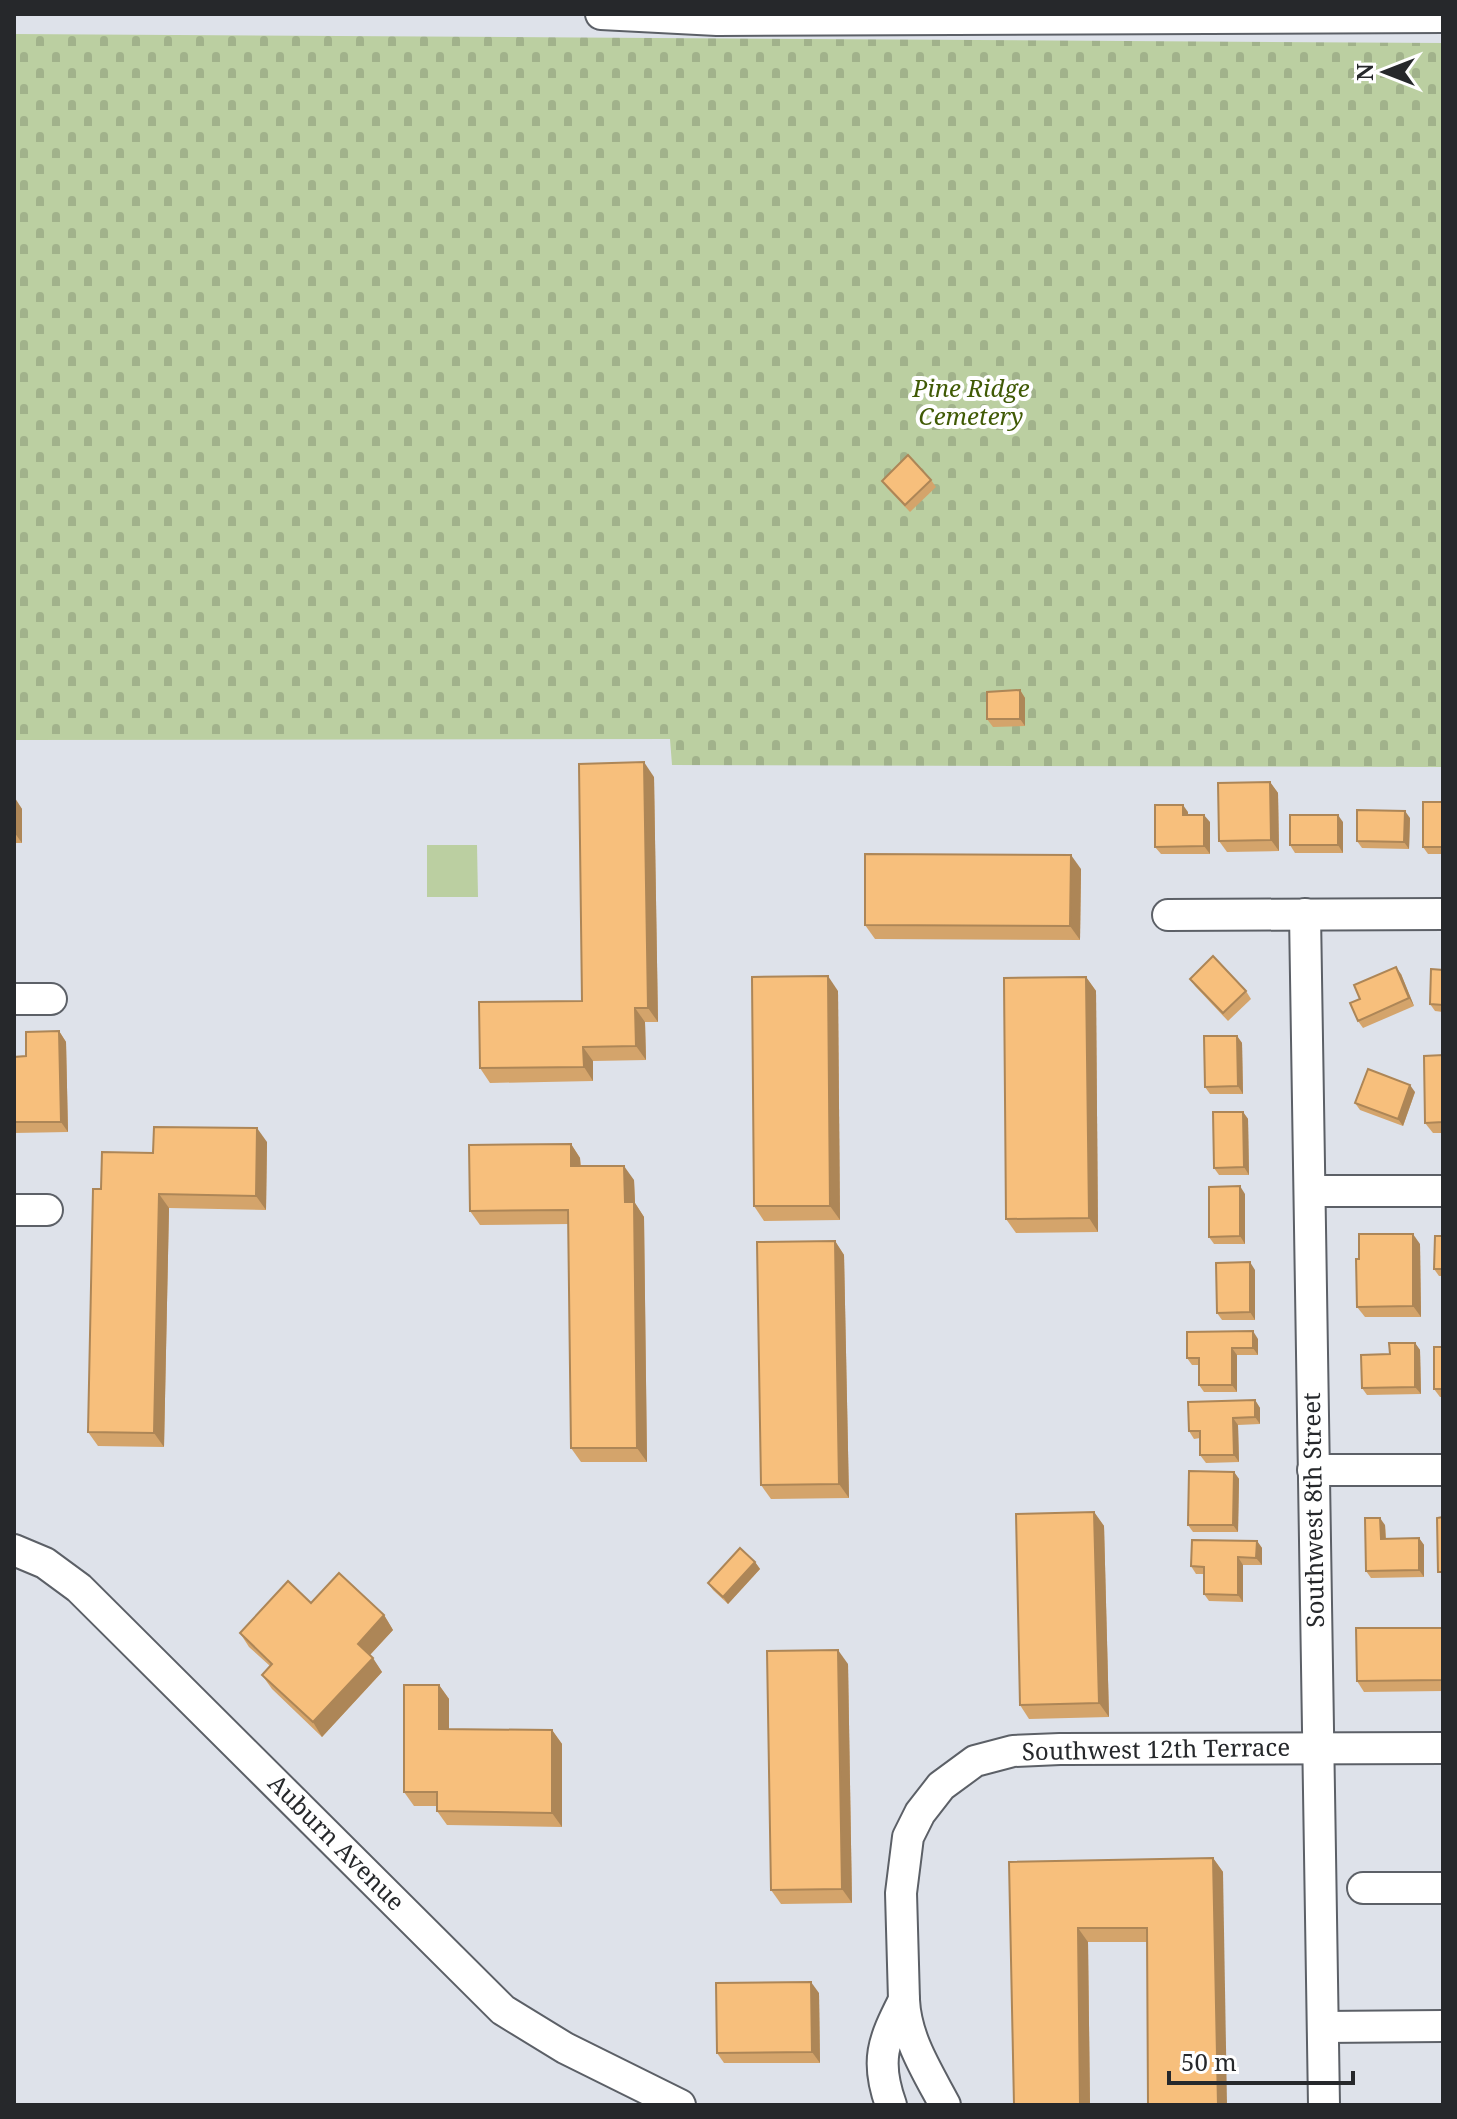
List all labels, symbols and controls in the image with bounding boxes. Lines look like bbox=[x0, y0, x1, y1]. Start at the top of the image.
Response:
north arrow bbox=[1345, 32, 1425, 112]
text: N bbox=[1349, 63, 1379, 81]
park label: Pine Ridge Cemetery bbox=[912, 371, 1030, 432]
street label: Southwest 8th Street bbox=[1294, 1392, 1331, 1628]
street label: Southwest 12th Terrace bbox=[1022, 1730, 1290, 1767]
street label: Auburn Avenue bbox=[262, 1766, 413, 1917]
scale bar bbox=[1169, 2035, 1353, 2085]
text: 50 m bbox=[1181, 2045, 1237, 2078]

